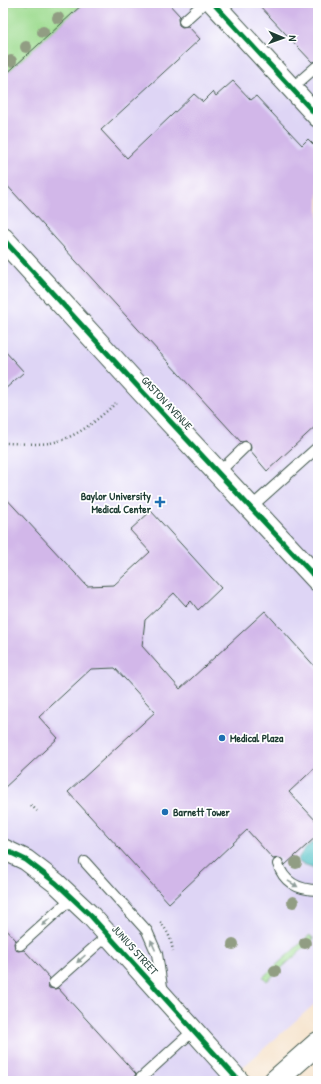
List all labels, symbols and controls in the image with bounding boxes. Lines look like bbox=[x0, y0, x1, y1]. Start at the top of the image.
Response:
north arrow bbox=[263, 18, 303, 58]
text: N bbox=[286, 35, 300, 42]
street label: GASTON AVENUE bbox=[139, 373, 196, 433]
place label: Baylor University Medical Center bbox=[81, 489, 152, 516]
marker: Baylor University Medical Center bbox=[154, 496, 166, 508]
place label: Medical Plaza bbox=[230, 731, 284, 745]
marker: Medical Plaza bbox=[217, 733, 227, 743]
place label: Barnett Tower bbox=[173, 805, 231, 819]
marker: Barnett Tower bbox=[160, 807, 170, 817]
one-way arrow bbox=[287, 881, 299, 888]
one-way arrow bbox=[41, 917, 51, 926]
street label: JUNIUS STREET bbox=[109, 922, 162, 978]
one-way arrow bbox=[150, 939, 156, 951]
one-way arrow bbox=[76, 954, 86, 964]

